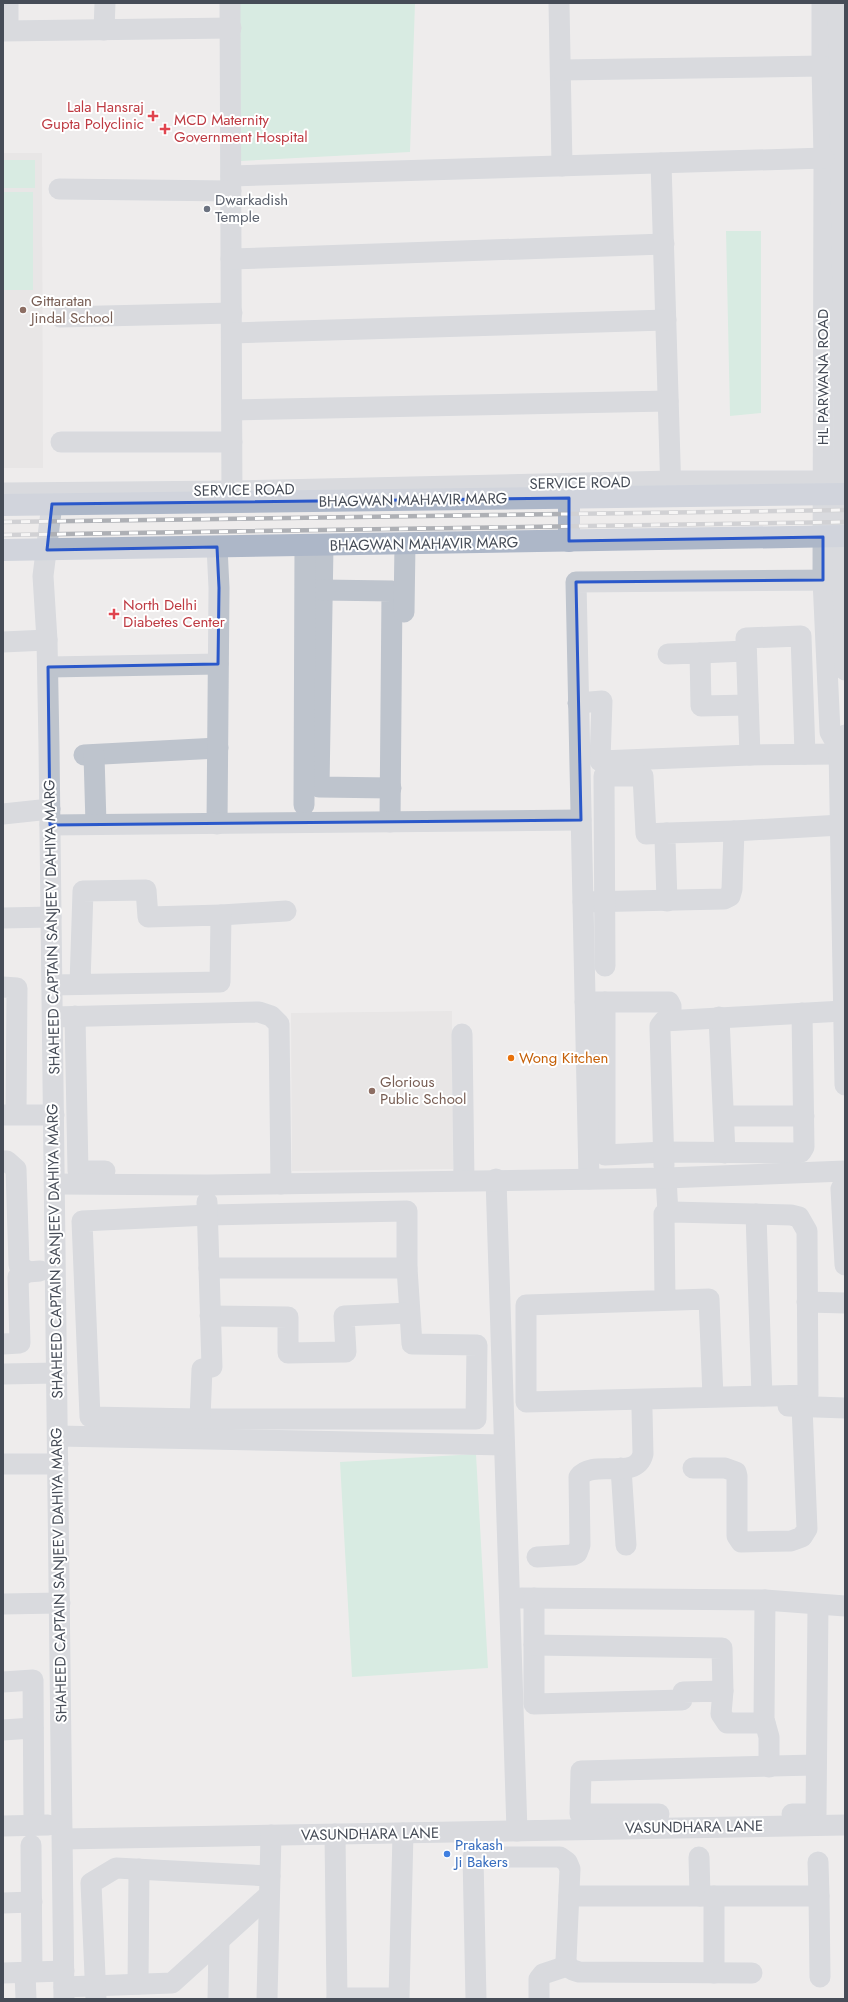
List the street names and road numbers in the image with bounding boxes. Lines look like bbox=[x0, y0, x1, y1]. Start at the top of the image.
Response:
street label: HL PARWANA ROAD bbox=[812, 309, 834, 445]
street label: SERVICE ROAD bbox=[529, 471, 631, 495]
street label: SERVICE ROAD bbox=[193, 478, 295, 502]
street label: BHAGWAN MAHAVIR MARG bbox=[318, 487, 508, 513]
street label: BHAGWAN MAHAVIR MARG bbox=[329, 531, 519, 557]
street label: SHAHEED CAPTAIN SANJEEV DAHIYA MARG bbox=[38, 779, 66, 1075]
street label: SHAHEED CAPTAIN SANJEEV DAHIYA MARG bbox=[41, 1103, 69, 1399]
street label: SHAHEED CAPTAIN SANJEEV DAHIYA MARG bbox=[45, 1427, 73, 1723]
street label: VASUNDHARA LANE bbox=[625, 1815, 763, 1839]
street label: VASUNDHARA LANE bbox=[301, 1822, 439, 1846]

